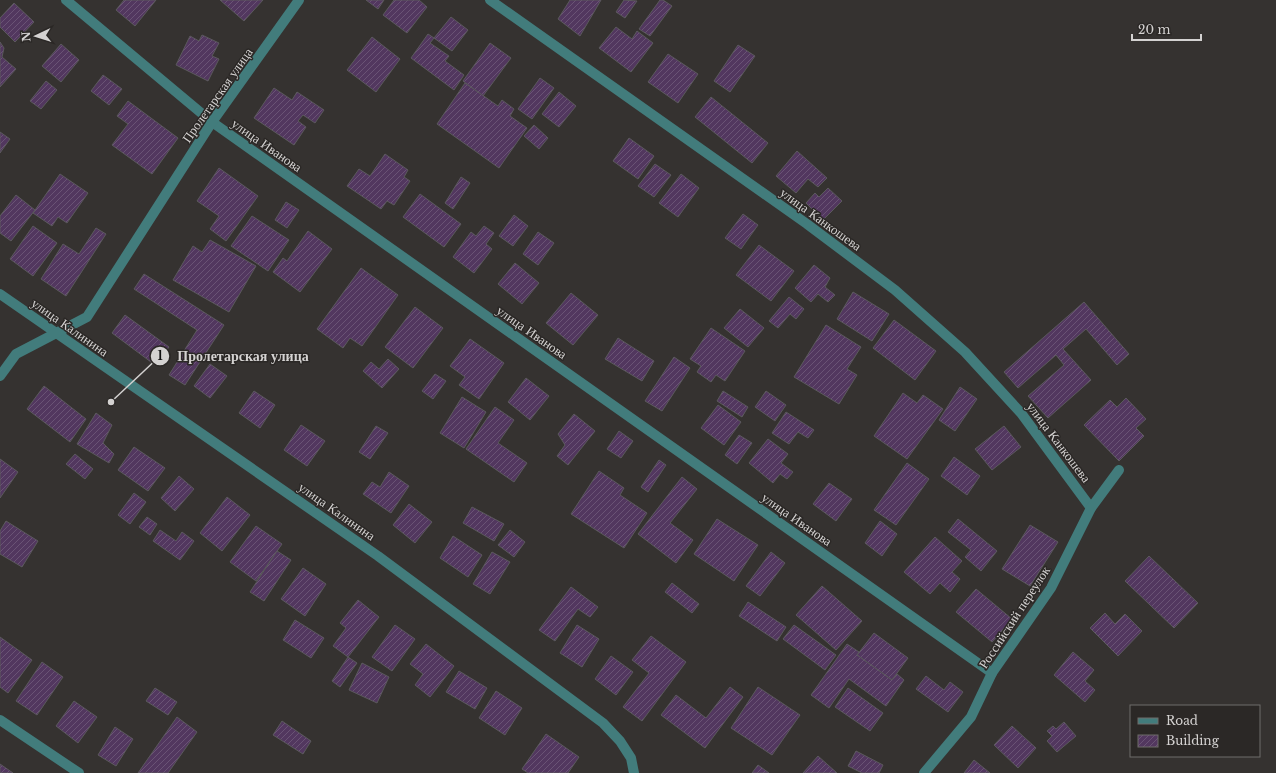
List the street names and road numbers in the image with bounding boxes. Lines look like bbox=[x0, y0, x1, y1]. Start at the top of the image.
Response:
street label: Пролетарская улица bbox=[178, 44, 257, 146]
street label: улица Иванова bbox=[228, 115, 305, 176]
street label: улица Канкошева bbox=[777, 184, 865, 255]
street label: улица Калинина bbox=[28, 295, 112, 360]
street label: улица Иванова bbox=[493, 302, 570, 363]
street label: улица Канкошева bbox=[1023, 399, 1095, 486]
street label: улица Калинина bbox=[295, 479, 379, 544]
street label: улица Иванова bbox=[758, 489, 835, 550]
street label: Российский переулок bbox=[975, 562, 1054, 672]

